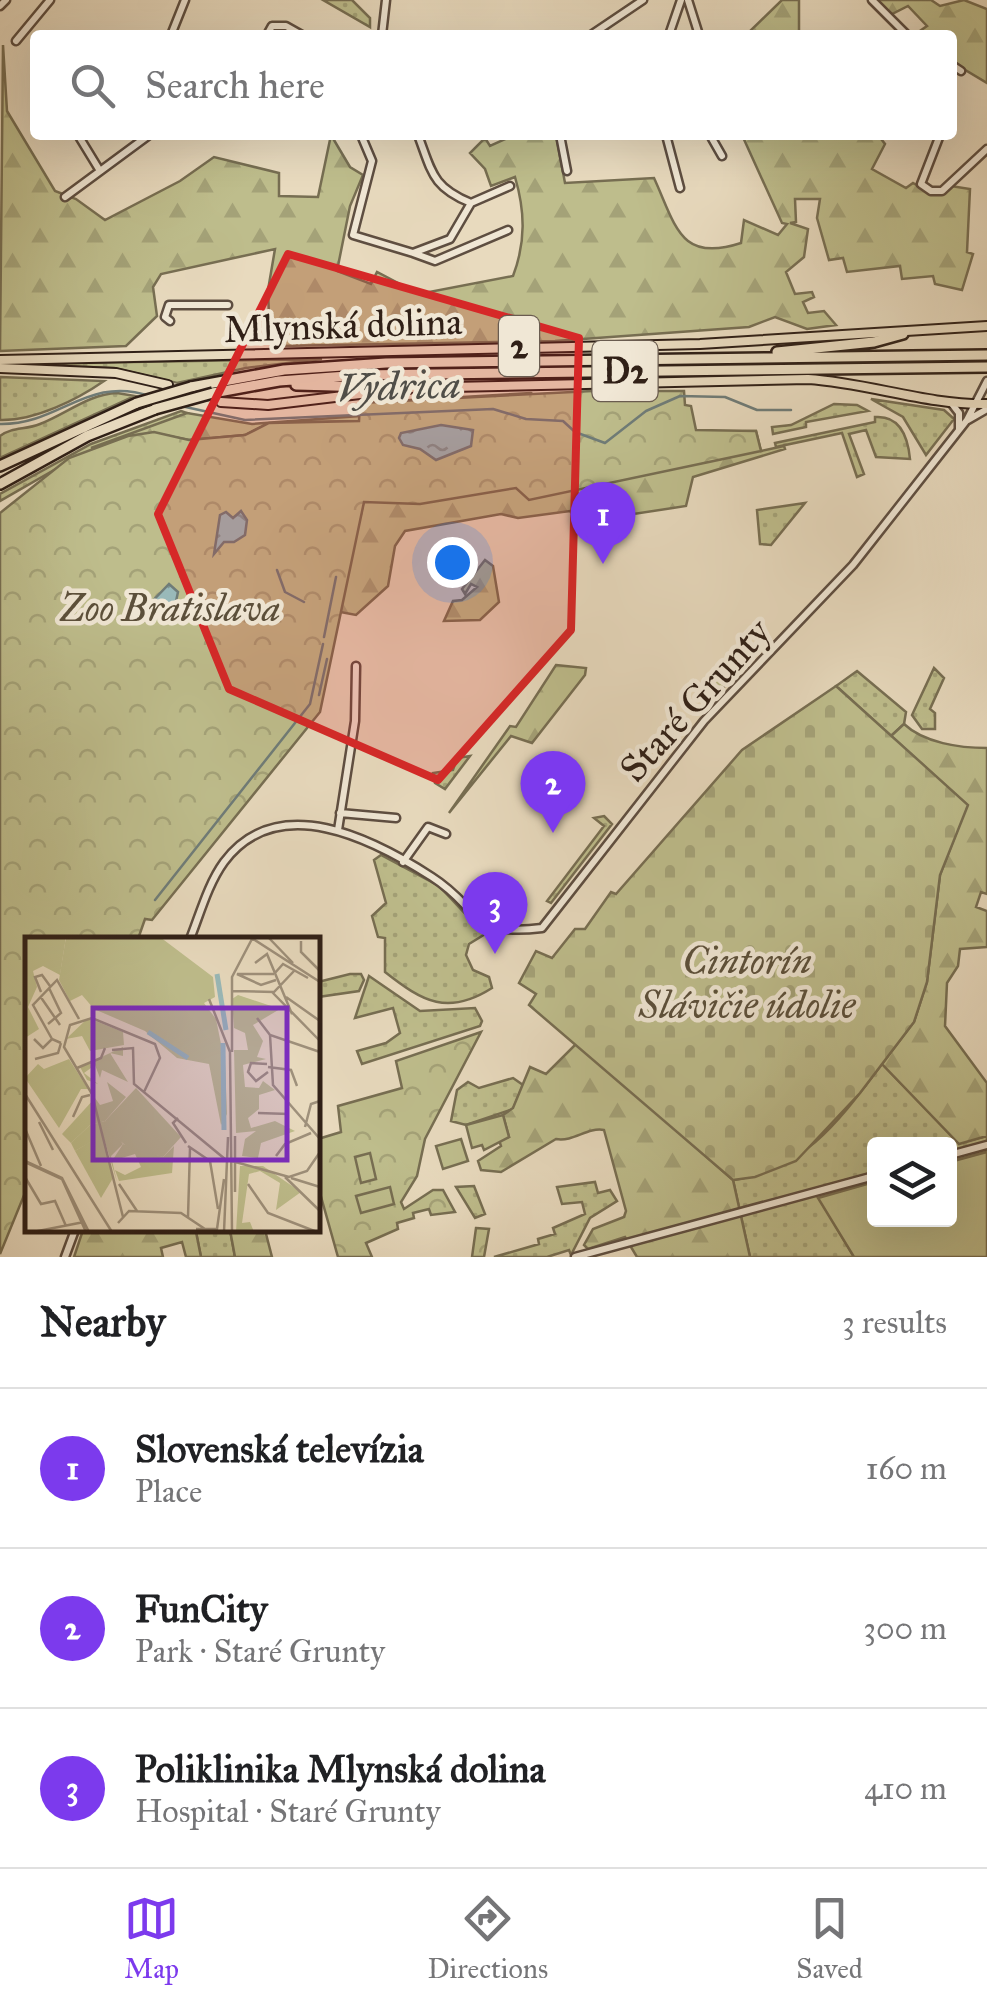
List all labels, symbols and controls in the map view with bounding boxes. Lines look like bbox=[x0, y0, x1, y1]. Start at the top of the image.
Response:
search box bbox=[30, 30, 957, 140]
icon: search bbox=[65, 58, 120, 113]
text: Search here bbox=[145, 62, 325, 108]
street label: Mlynská dolina bbox=[223, 298, 464, 352]
road number: 2 bbox=[499, 316, 539, 376]
road number: D2 bbox=[592, 341, 658, 401]
water label: Vydrica bbox=[337, 359, 461, 413]
pin: 1 bbox=[570, 482, 636, 564]
your location bbox=[427, 537, 478, 588]
park label: Zoo Bratislava bbox=[59, 585, 280, 631]
street label: Staré Grunty bbox=[610, 608, 781, 791]
pin: 2 bbox=[520, 750, 586, 833]
pin: 3 bbox=[462, 872, 528, 954]
inset map bbox=[25, 937, 320, 1232]
park label: Cintorín Slávičie údolie bbox=[638, 938, 856, 1028]
map controls bbox=[867, 1137, 957, 1227]
button: layers bbox=[867, 1137, 957, 1227]
text: Nearby bbox=[40, 1296, 165, 1348]
text: 3 results bbox=[842, 1303, 947, 1342]
text: Slovenská televízia bbox=[135, 1426, 424, 1472]
text: 1 bbox=[66, 1449, 79, 1488]
text: 160 m bbox=[866, 1449, 947, 1488]
text: Place bbox=[135, 1472, 202, 1511]
text: FunCity bbox=[135, 1586, 268, 1632]
text: 2 bbox=[65, 1609, 80, 1648]
text: 300 m bbox=[863, 1609, 947, 1648]
text: Park · Staré Grunty bbox=[135, 1632, 385, 1671]
text: Poliklinika Mlynská dolina bbox=[135, 1746, 546, 1792]
text: 3 bbox=[66, 1769, 79, 1808]
text: 410 m bbox=[864, 1769, 947, 1808]
text: Hospital · Staré Grunty bbox=[135, 1792, 441, 1831]
tab: Map bbox=[124, 1891, 179, 1986]
tab: Directions bbox=[427, 1891, 548, 1986]
tab: Saved bbox=[796, 1891, 863, 1986]

